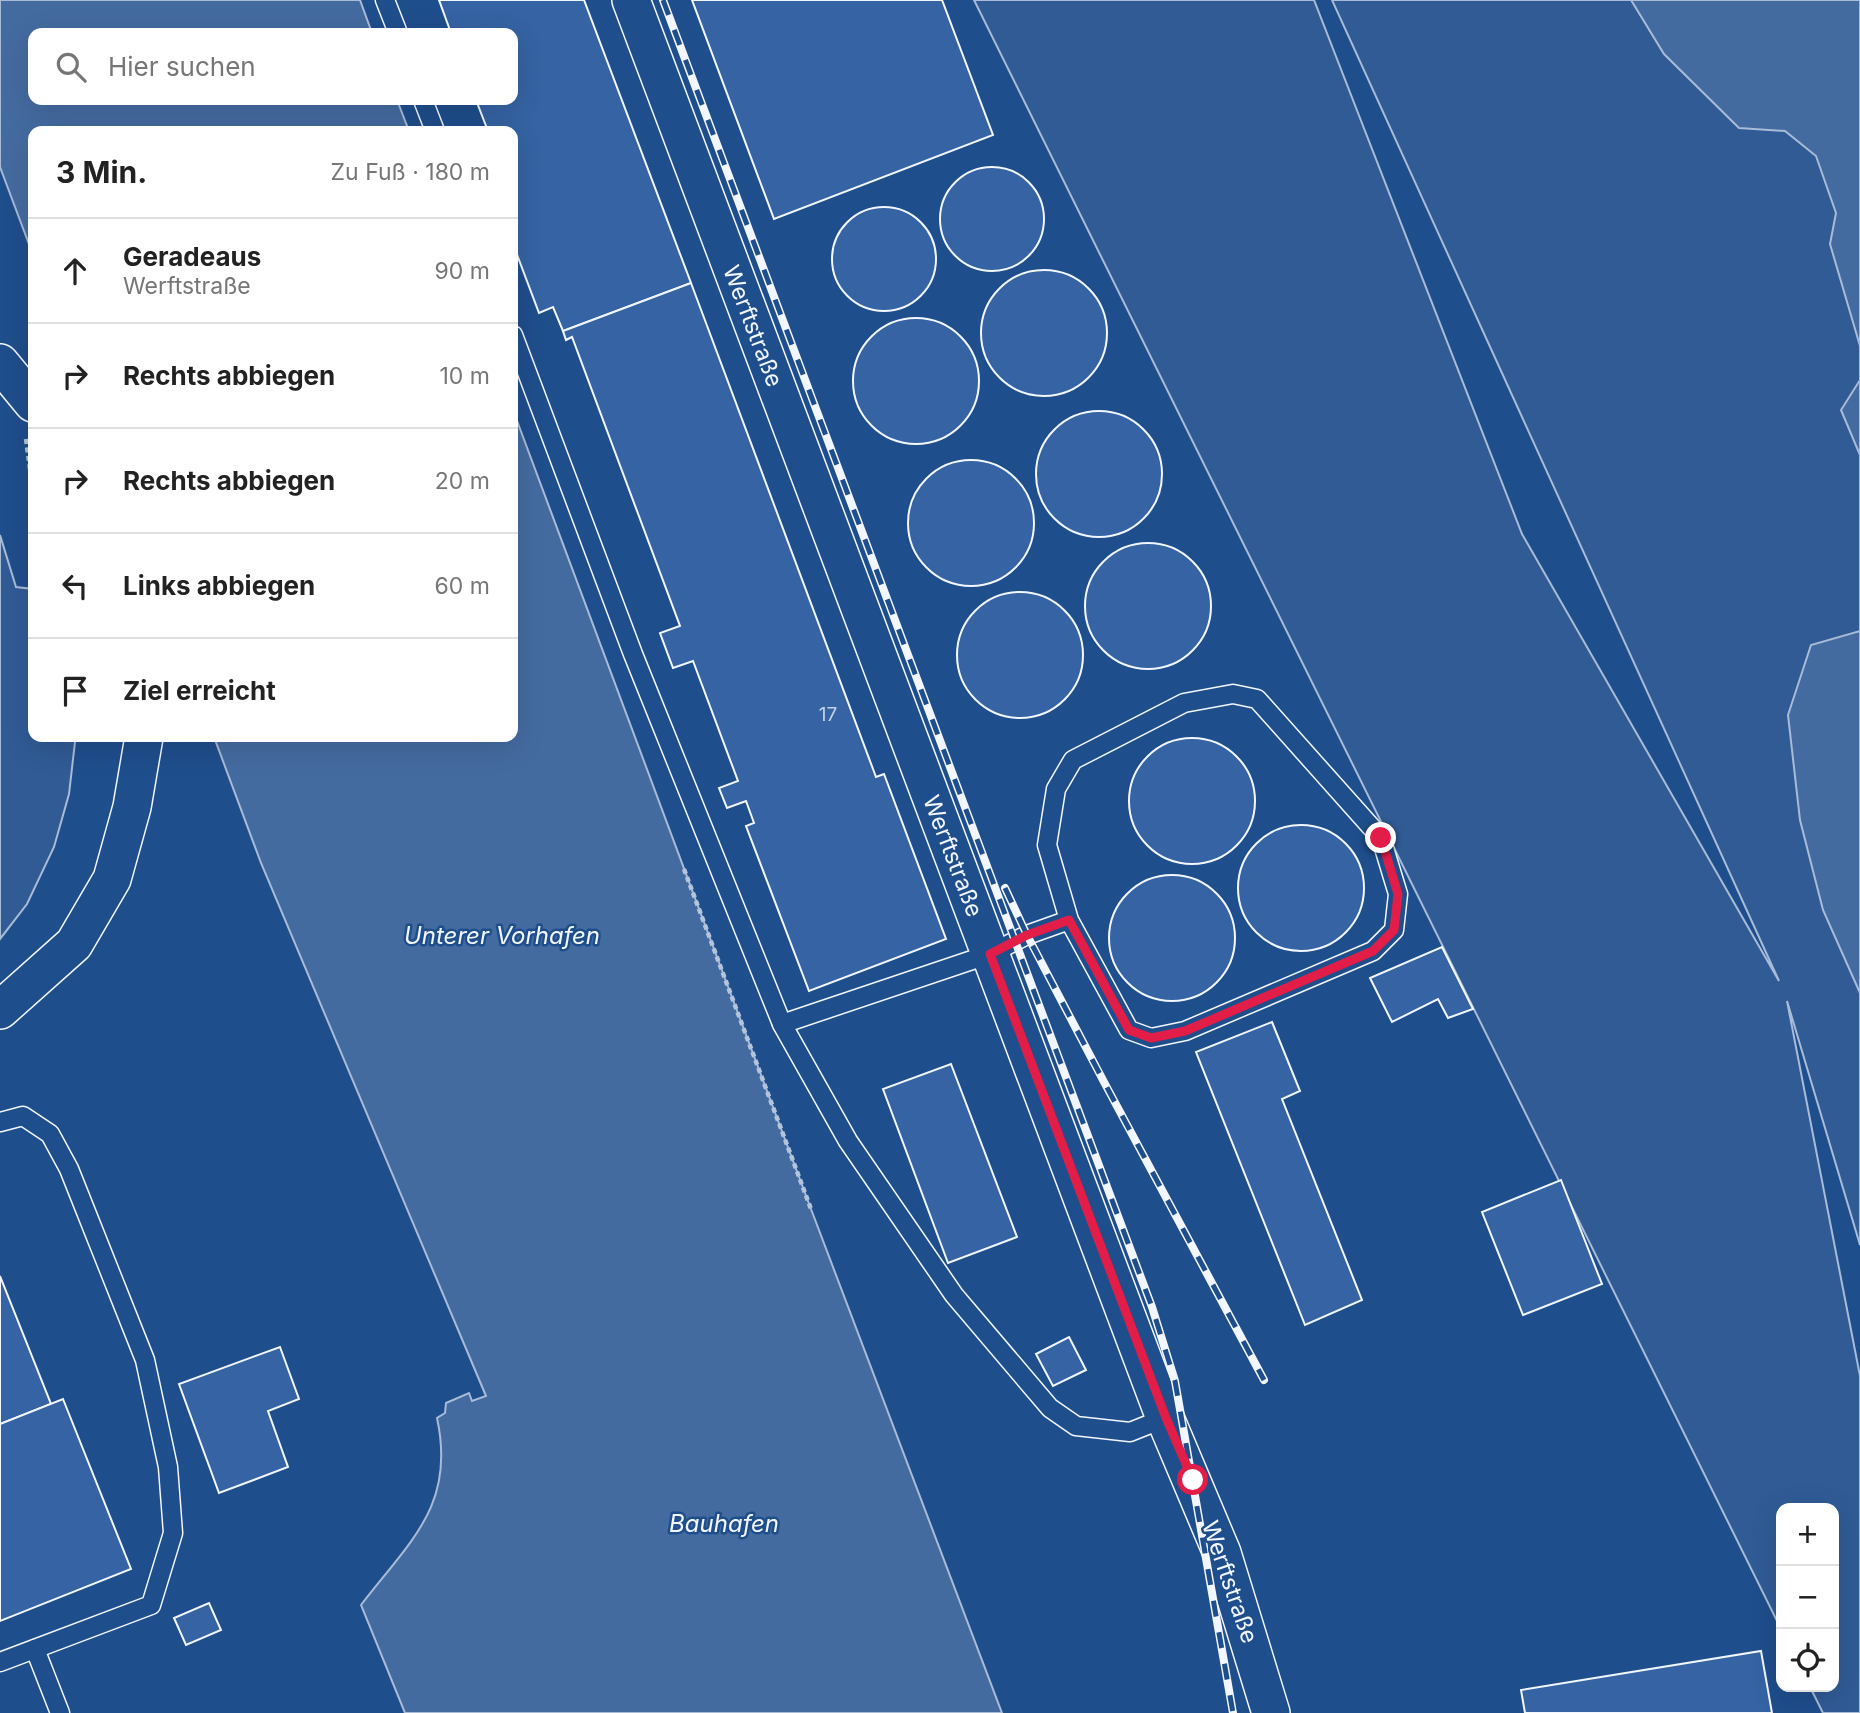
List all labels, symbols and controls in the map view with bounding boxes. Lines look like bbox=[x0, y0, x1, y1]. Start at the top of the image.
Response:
search box bbox=[28, 28, 518, 105]
icon: search bbox=[52, 48, 90, 86]
text: Hier suchen bbox=[108, 51, 256, 82]
text: 3 Min. bbox=[56, 154, 147, 190]
text: Zu Fuß · 180 m bbox=[331, 158, 490, 186]
text: Geradeaus bbox=[123, 241, 261, 272]
icon: ahead bbox=[56, 252, 94, 290]
text: 90 m bbox=[435, 257, 490, 285]
street label: Werftstraße bbox=[717, 261, 789, 391]
text: Werftstraße bbox=[123, 272, 251, 300]
icon: right bbox=[56, 357, 94, 395]
text: Rechts abbiegen bbox=[123, 360, 335, 391]
text: 10 m bbox=[440, 362, 490, 390]
icon: right bbox=[56, 462, 94, 500]
text: Rechts abbiegen bbox=[123, 465, 335, 496]
text: 20 m bbox=[435, 467, 490, 495]
icon: left bbox=[56, 567, 94, 605]
text: Links abbiegen bbox=[123, 570, 315, 601]
text: 60 m bbox=[435, 572, 490, 600]
icon: arrive bbox=[56, 672, 94, 710]
text: Ziel erreicht bbox=[123, 675, 276, 706]
house number: 17 bbox=[819, 703, 837, 726]
street label: Werftstraße bbox=[917, 791, 989, 921]
route end bbox=[1365, 822, 1396, 853]
water label: Unterer Vorhafen bbox=[404, 921, 600, 950]
route start bbox=[1177, 1464, 1208, 1495]
map controls bbox=[1776, 1503, 1839, 1692]
button: + bbox=[1776, 1503, 1839, 1566]
water label: Bauhafen bbox=[669, 1509, 779, 1538]
street label: Werftstraße bbox=[1196, 1517, 1264, 1647]
button: − bbox=[1776, 1566, 1839, 1629]
button: locate bbox=[1776, 1629, 1839, 1692]

